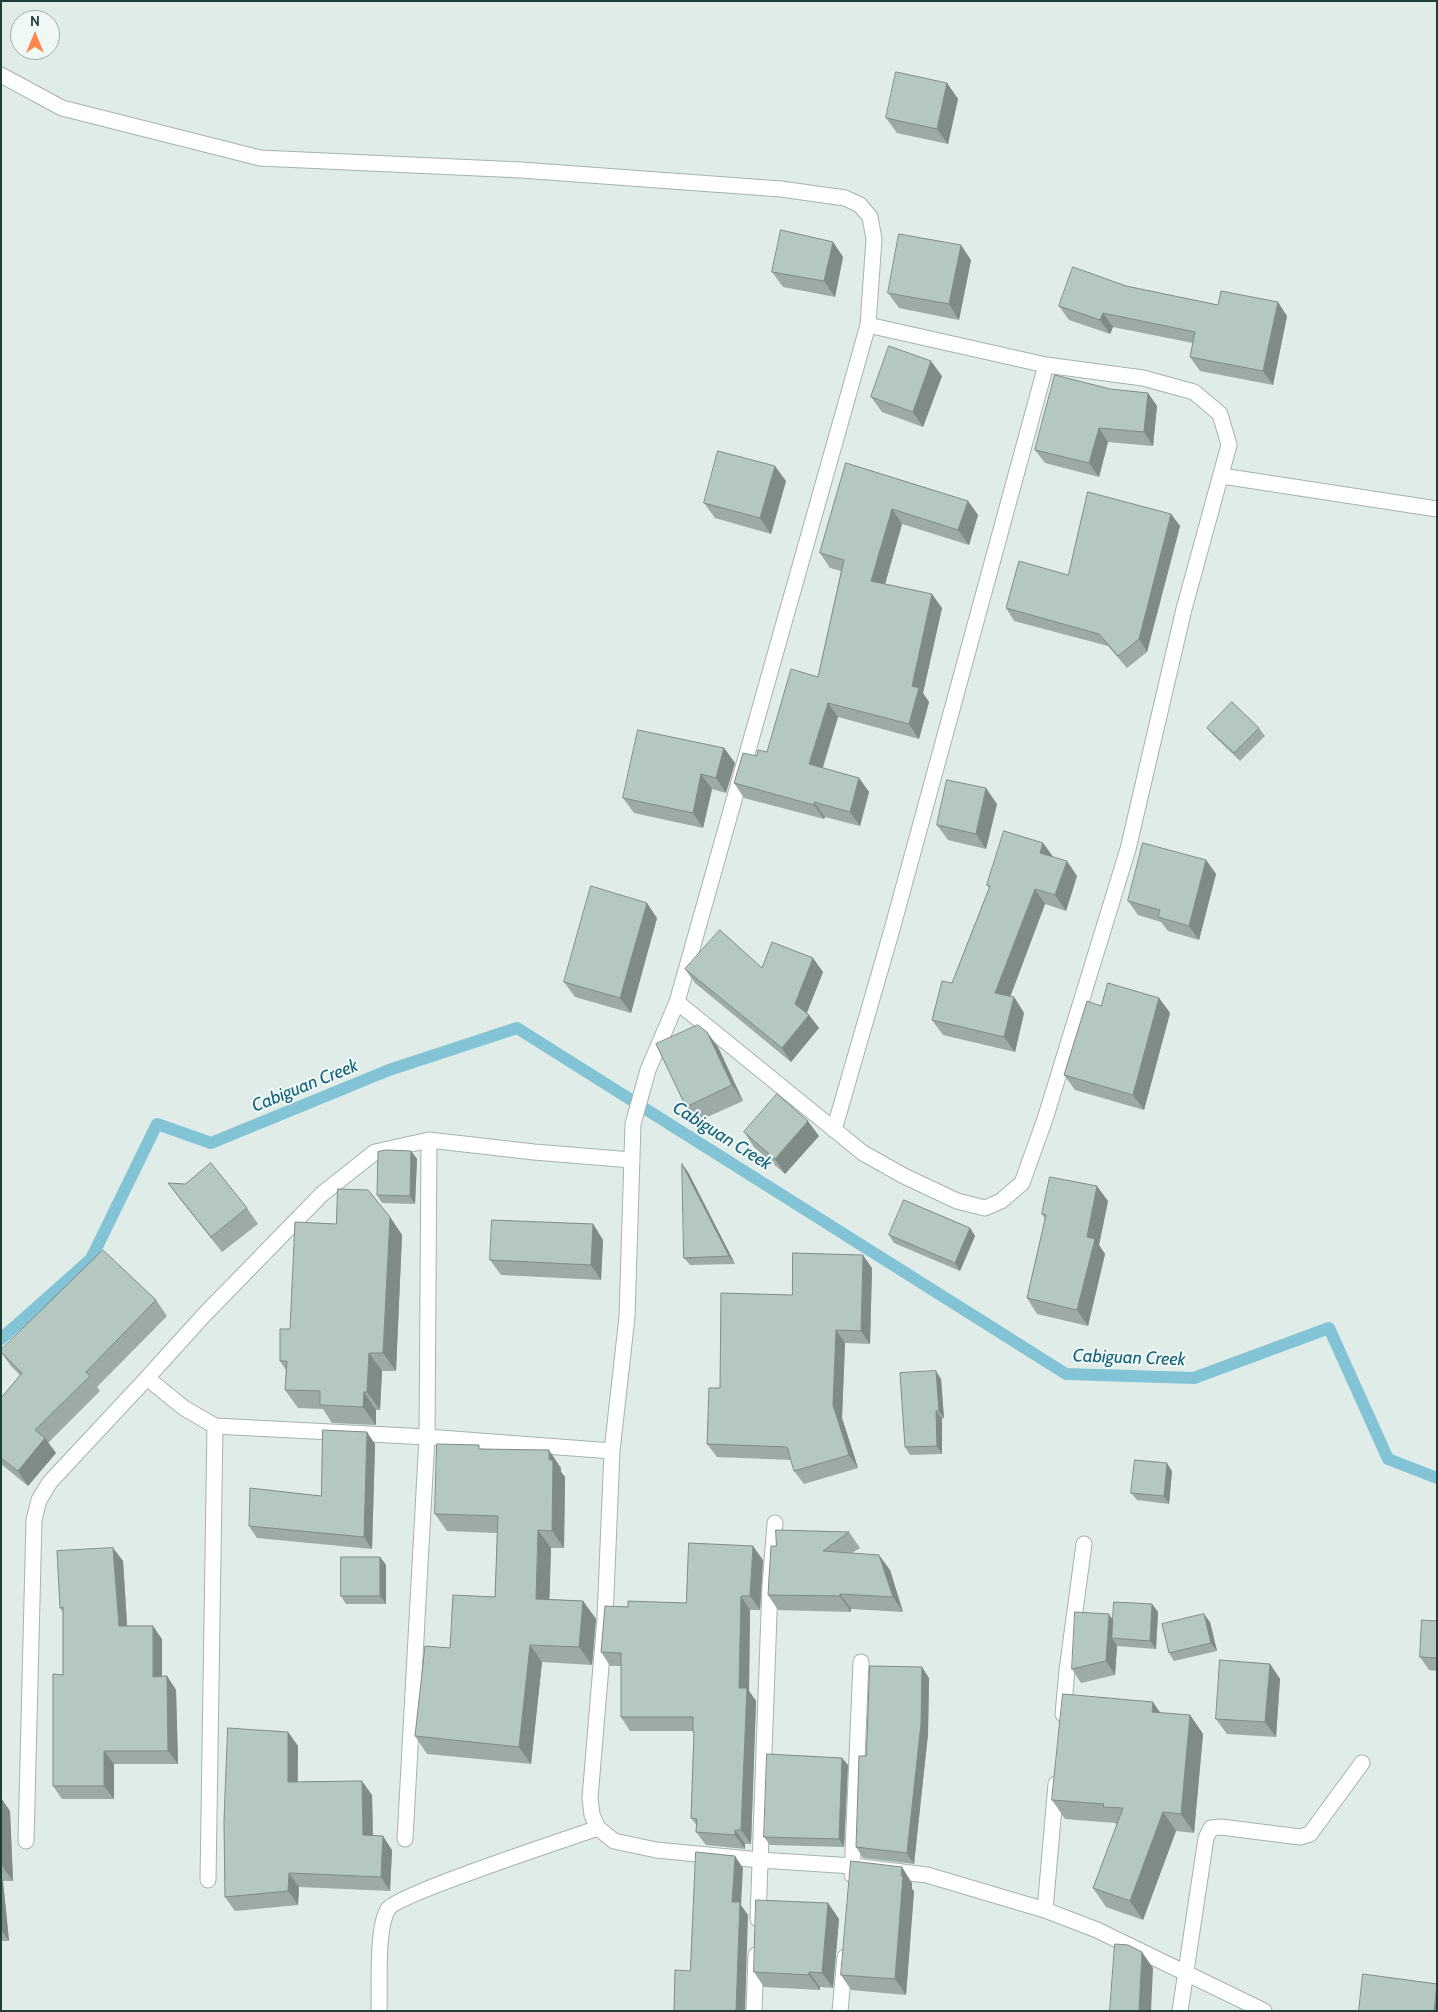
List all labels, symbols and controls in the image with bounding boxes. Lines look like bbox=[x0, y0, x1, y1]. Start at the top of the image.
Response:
north arrow bbox=[10, 10, 60, 60]
text: N bbox=[30, 12, 40, 30]
water label: Cabiguan Creek bbox=[249, 1055, 361, 1117]
water label: Cabiguan Creek bbox=[669, 1097, 775, 1175]
water label: Cabiguan Creek bbox=[1072, 1345, 1186, 1371]

